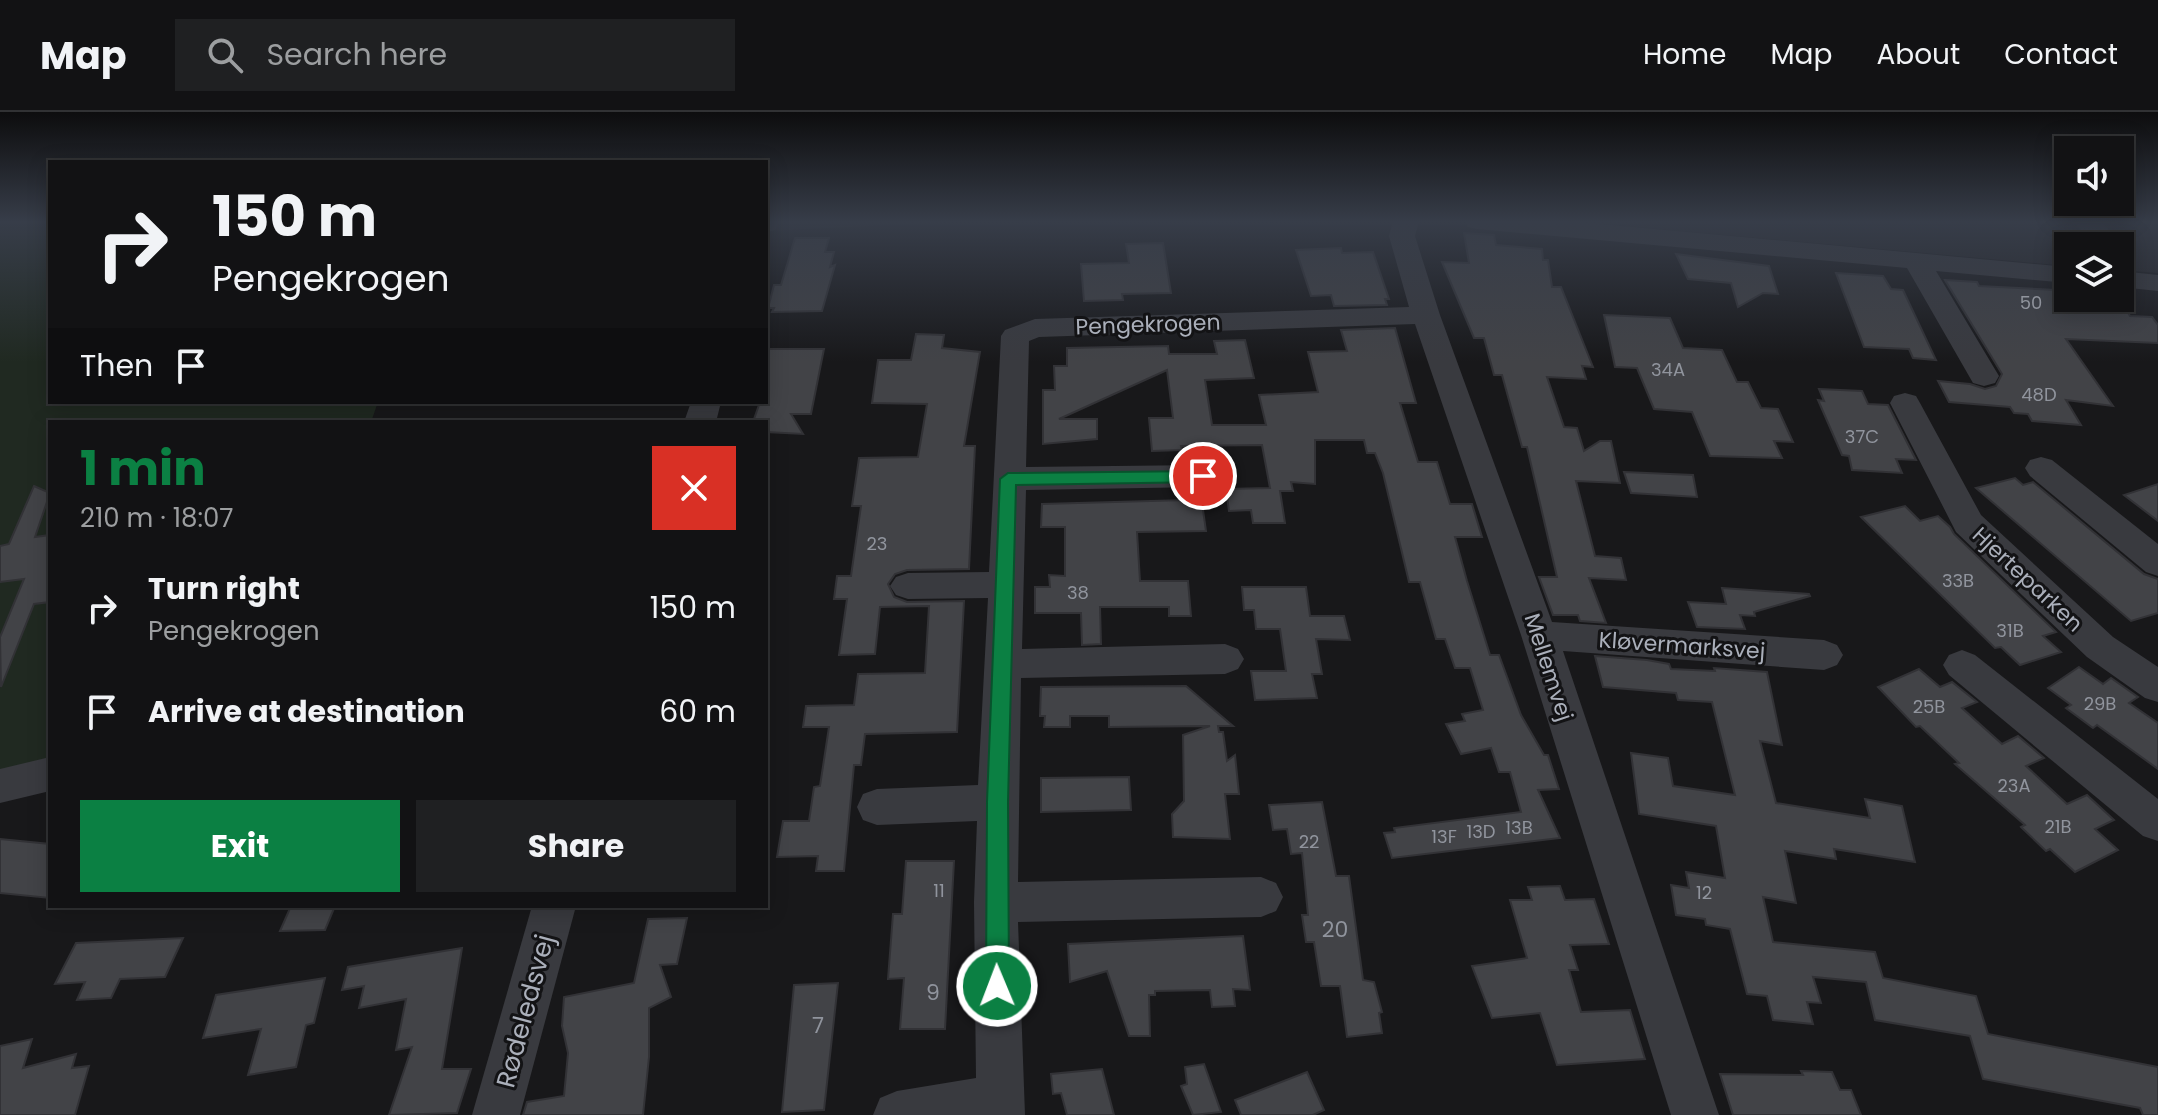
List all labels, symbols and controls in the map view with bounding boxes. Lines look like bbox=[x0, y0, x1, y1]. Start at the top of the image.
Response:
search box bbox=[175, 19, 735, 91]
text: Map bbox=[40, 29, 127, 82]
icon: search bbox=[203, 33, 247, 77]
text: Search here bbox=[267, 33, 447, 76]
text: Home bbox=[1643, 35, 1726, 74]
text: Map bbox=[1770, 35, 1832, 74]
text: About bbox=[1876, 35, 1960, 74]
text: Contact bbox=[2004, 35, 2118, 74]
map controls bbox=[2054, 136, 2134, 312]
button: sound bbox=[2054, 136, 2134, 216]
text: 150 m bbox=[212, 177, 377, 256]
icon: right bbox=[80, 192, 184, 296]
button: layers bbox=[2054, 232, 2134, 312]
text: Pengekrogen bbox=[212, 253, 450, 304]
house number: 50 bbox=[2020, 290, 2042, 315]
street label: Pengekrogen bbox=[1075, 306, 1221, 343]
text: Then bbox=[80, 344, 153, 387]
icon: arrive bbox=[169, 344, 213, 388]
house number: 34A bbox=[1651, 357, 1685, 382]
house number: 48D bbox=[2021, 382, 2057, 407]
house number: 37C bbox=[1845, 424, 1879, 449]
text: 1 min bbox=[80, 435, 206, 502]
pin bbox=[1169, 442, 1237, 510]
button: close bbox=[652, 446, 736, 530]
icon: arrive bbox=[1181, 454, 1225, 498]
text: 210 m · 18:07 bbox=[80, 500, 234, 536]
street label: Hjerteparken bbox=[1965, 520, 2090, 639]
house number: 23 bbox=[867, 531, 887, 556]
text: Turn right bbox=[148, 567, 300, 610]
house number: 33B bbox=[1942, 568, 1974, 593]
house number: 38 bbox=[1067, 580, 1089, 605]
icon: right bbox=[80, 586, 124, 630]
text: 150 m bbox=[650, 586, 736, 629]
street label: Mellemvej bbox=[1517, 610, 1580, 725]
text: Pengekrogen bbox=[148, 613, 320, 649]
house number: 31B bbox=[1996, 618, 2024, 643]
street label: Kløvermarksvej bbox=[1598, 624, 1766, 667]
icon: arrive bbox=[80, 690, 124, 734]
text: Arrive at destination bbox=[148, 690, 465, 733]
text: 60 m bbox=[659, 690, 736, 733]
house number: 29B bbox=[2084, 691, 2116, 716]
house number: 25B bbox=[1913, 694, 1945, 719]
house number: 23A bbox=[1997, 773, 2031, 798]
button: Exit bbox=[80, 800, 400, 892]
button: Share bbox=[416, 800, 736, 892]
house number: 21B bbox=[2044, 814, 2072, 839]
house number: 13B bbox=[1505, 815, 1533, 840]
house number: 13D bbox=[1466, 819, 1496, 844]
house number: 13F bbox=[1431, 824, 1457, 849]
house number: 22 bbox=[1299, 829, 1319, 854]
house number: 11 bbox=[933, 878, 945, 903]
house number: 12 bbox=[1696, 880, 1712, 905]
house number: 20 bbox=[1322, 914, 1348, 945]
street label: Rødeledsvej bbox=[487, 931, 563, 1091]
position arrow bbox=[955, 944, 1039, 1028]
house number: 9 bbox=[926, 977, 940, 1008]
house number: 7 bbox=[812, 1010, 824, 1041]

